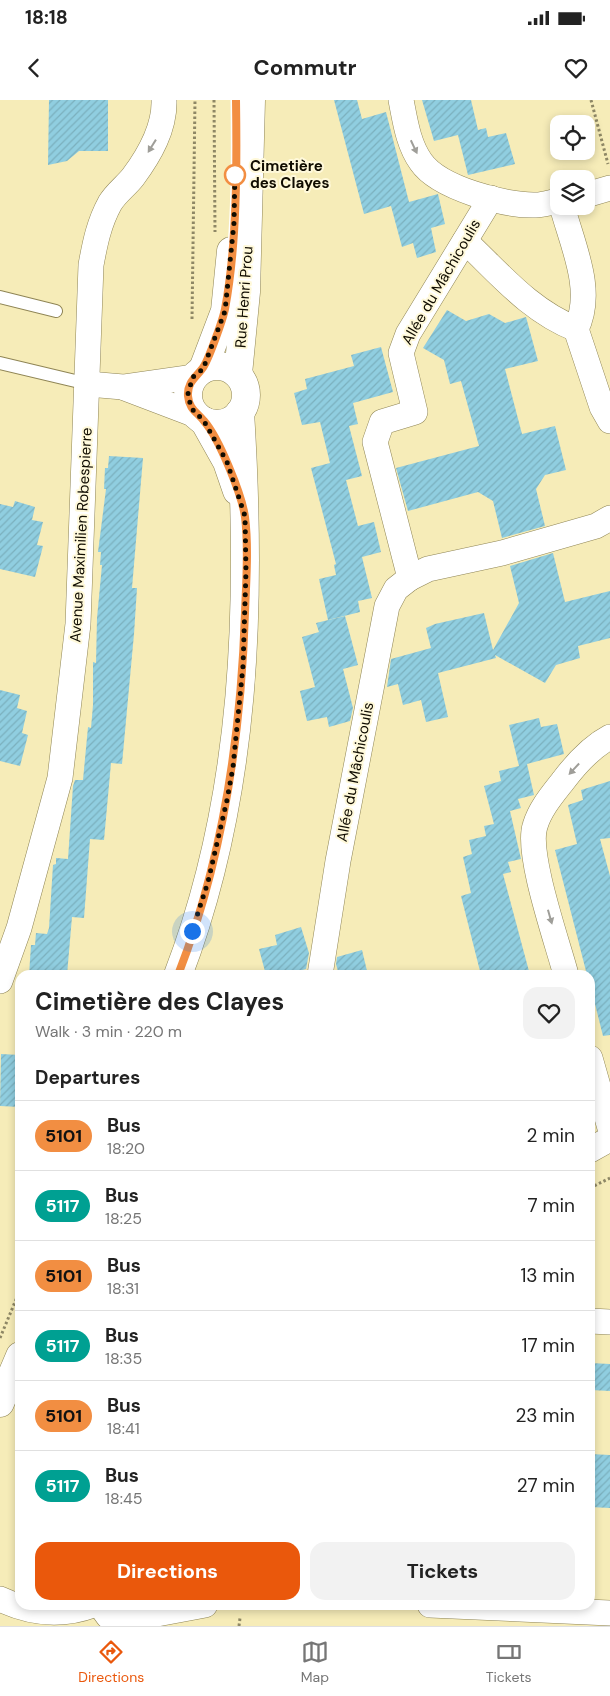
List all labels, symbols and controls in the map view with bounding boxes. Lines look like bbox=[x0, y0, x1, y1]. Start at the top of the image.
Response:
text: 18:18 bbox=[25, 5, 68, 30]
text: Commutr bbox=[253, 53, 357, 82]
icon: back bbox=[20, 54, 48, 82]
icon: heart bbox=[562, 54, 590, 82]
map controls bbox=[550, 115, 595, 215]
button: locate bbox=[550, 115, 595, 160]
one-way arrow bbox=[147, 140, 157, 153]
one-way arrow bbox=[410, 140, 418, 154]
place label: Cimetière des Clayes bbox=[250, 156, 329, 193]
marker: Cimetière des Clayes bbox=[224, 164, 246, 186]
button: layers bbox=[550, 170, 595, 215]
street label: Allée du Mâchicoulis bbox=[397, 216, 485, 348]
street label: Rue Henri Prou bbox=[230, 245, 258, 349]
street label: Avenue Maximilien Robespierre bbox=[65, 427, 97, 643]
street label: Allée du Mâchicoulis bbox=[332, 700, 378, 844]
one-way arrow bbox=[568, 762, 579, 775]
one-way arrow bbox=[546, 909, 554, 924]
your location bbox=[180, 919, 205, 944]
text: Cimetière des Clayes bbox=[35, 986, 284, 1017]
button: heart bbox=[523, 987, 575, 1039]
text: Walk · 3 min · 220 m bbox=[35, 1021, 182, 1042]
text: Departures bbox=[35, 1065, 140, 1090]
text: Bus bbox=[107, 1113, 141, 1138]
text: 2 min bbox=[527, 1123, 575, 1148]
text: 5101 bbox=[45, 1124, 82, 1148]
text: 18:20 bbox=[107, 1138, 145, 1159]
text: Bus bbox=[105, 1183, 139, 1208]
text: 7 min bbox=[527, 1193, 575, 1218]
text: 5117 bbox=[46, 1194, 79, 1218]
text: 18:25 bbox=[105, 1208, 142, 1229]
text: Bus bbox=[107, 1253, 141, 1278]
text: 13 min bbox=[520, 1263, 575, 1288]
text: 5101 bbox=[45, 1264, 82, 1288]
text: 18:31 bbox=[107, 1278, 139, 1299]
text: Bus bbox=[105, 1323, 139, 1348]
text: 17 min bbox=[521, 1333, 575, 1358]
text: 5117 bbox=[46, 1334, 79, 1358]
text: 18:35 bbox=[105, 1348, 142, 1369]
text: Bus bbox=[107, 1393, 141, 1418]
text: 23 min bbox=[515, 1403, 575, 1428]
text: 5101 bbox=[45, 1404, 82, 1428]
text: 18:41 bbox=[107, 1418, 140, 1439]
text: Bus bbox=[105, 1463, 139, 1488]
text: 27 min bbox=[517, 1473, 575, 1498]
text: 5117 bbox=[46, 1474, 79, 1498]
text: 18:45 bbox=[105, 1488, 142, 1509]
button: Directions bbox=[35, 1542, 300, 1600]
button: Tickets bbox=[310, 1542, 575, 1600]
tab: Directions bbox=[78, 1638, 144, 1686]
tab: Map bbox=[301, 1638, 329, 1686]
tab: Tickets bbox=[486, 1638, 532, 1686]

